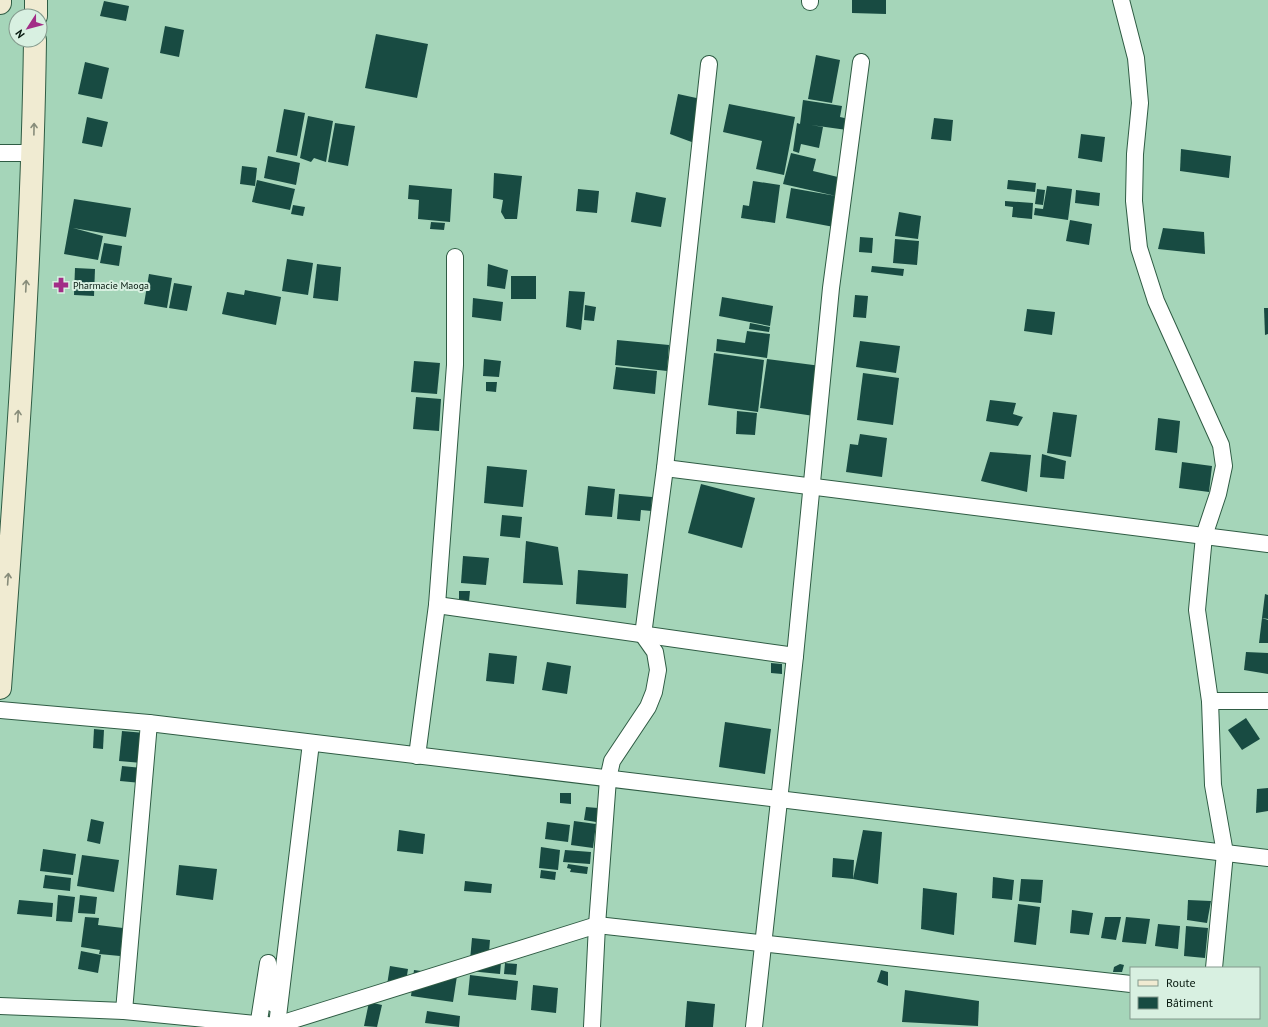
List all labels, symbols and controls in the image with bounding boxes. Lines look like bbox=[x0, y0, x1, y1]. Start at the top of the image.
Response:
north arrow bbox=[8, 8, 48, 48]
text: N bbox=[12, 27, 28, 41]
one-way arrow bbox=[30, 123, 38, 136]
pharmacy icon: Pharmacie Maoga bbox=[52, 276, 70, 294]
place label: Pharmacie Maoga bbox=[73, 279, 149, 292]
one-way arrow bbox=[22, 280, 29, 293]
one-way arrow bbox=[15, 410, 22, 423]
one-way arrow bbox=[4, 573, 11, 586]
legend bbox=[1130, 967, 1260, 1019]
text: Route bbox=[1166, 975, 1196, 990]
text: Bâtiment bbox=[1166, 995, 1213, 1010]

